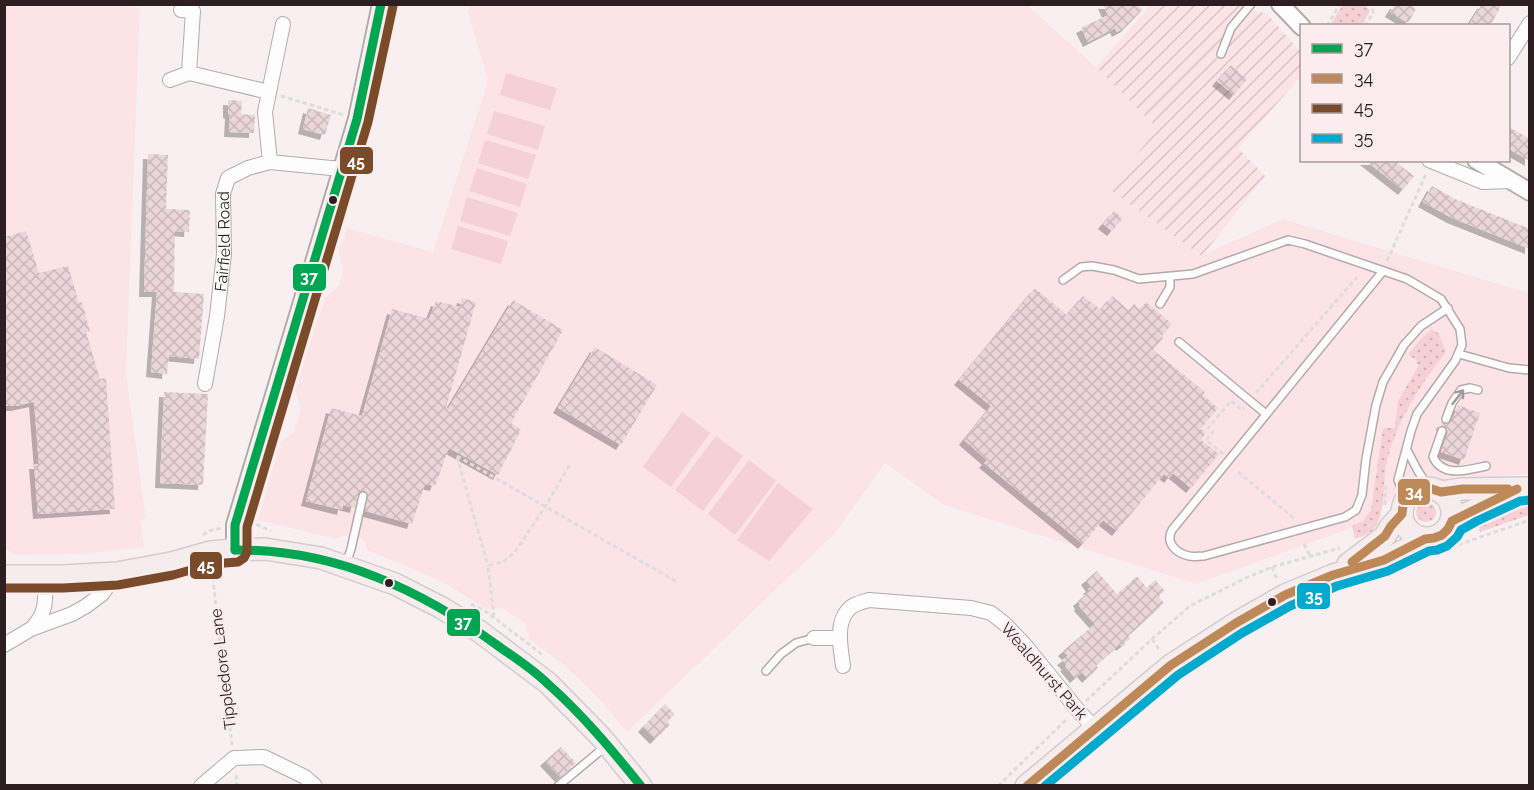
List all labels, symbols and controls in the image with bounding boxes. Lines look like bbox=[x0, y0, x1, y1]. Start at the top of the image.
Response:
legend bbox=[1300, 24, 1510, 162]
text: 37 bbox=[1354, 37, 1374, 58]
text: 34 bbox=[1354, 67, 1374, 88]
text: 45 bbox=[1354, 97, 1374, 118]
text: 35 bbox=[1354, 127, 1374, 148]
line badge: 45 bbox=[339, 146, 374, 175]
text: 45 bbox=[347, 152, 365, 171]
street label: Fairfield Road bbox=[210, 191, 234, 293]
unlabelled marker bbox=[327, 194, 339, 206]
line badge: 37 bbox=[292, 263, 327, 292]
text: 37 bbox=[300, 268, 318, 287]
one-way arrow bbox=[1451, 389, 1464, 405]
line badge: 34 bbox=[1397, 478, 1431, 506]
text: 34 bbox=[1405, 483, 1423, 502]
line badge: 45 bbox=[189, 551, 223, 580]
text: 45 bbox=[197, 556, 215, 575]
unlabelled marker bbox=[383, 577, 395, 589]
line badge: 35 bbox=[1296, 582, 1331, 610]
text: 35 bbox=[1305, 587, 1323, 606]
unlabelled marker bbox=[1266, 596, 1278, 608]
street label: Tippledore Lane bbox=[206, 607, 240, 731]
line badge: 37 bbox=[446, 608, 481, 637]
text: 37 bbox=[454, 613, 472, 632]
street label: Wealdhurst Park bbox=[997, 619, 1092, 724]

